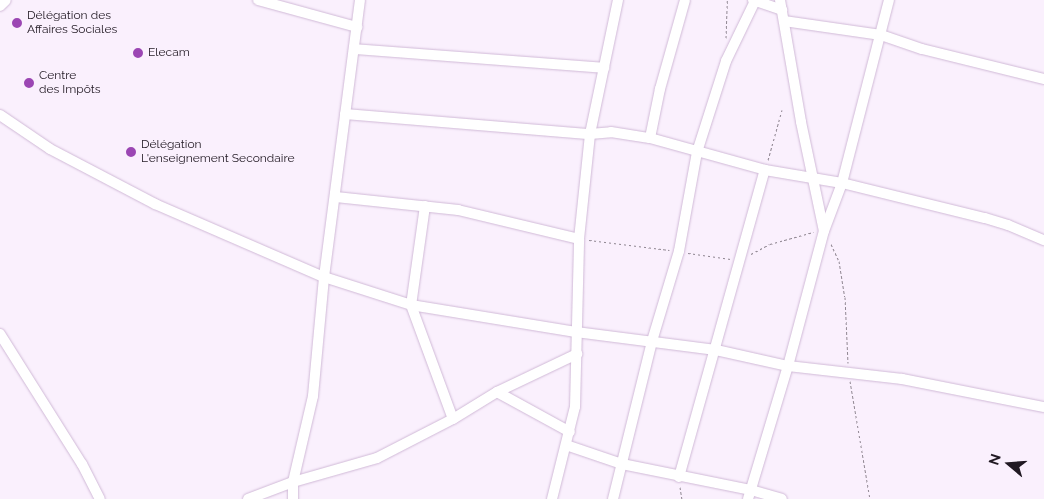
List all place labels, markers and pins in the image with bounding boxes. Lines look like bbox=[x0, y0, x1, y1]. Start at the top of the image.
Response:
place label: Délégation des Affaires Sociales bbox=[27, 9, 117, 37]
marker: Délégation des Affaires Sociales bbox=[11, 17, 23, 29]
place label: Elecam bbox=[148, 46, 190, 60]
marker: Elecam bbox=[132, 47, 144, 59]
place label: Centre des Impôts bbox=[39, 69, 101, 97]
marker: Centre des Impôts bbox=[23, 77, 35, 89]
place label: Délégation L'enseignement Secondaire bbox=[141, 138, 294, 166]
marker: Délégation L'enseignement Secondaire bbox=[125, 146, 137, 158]

